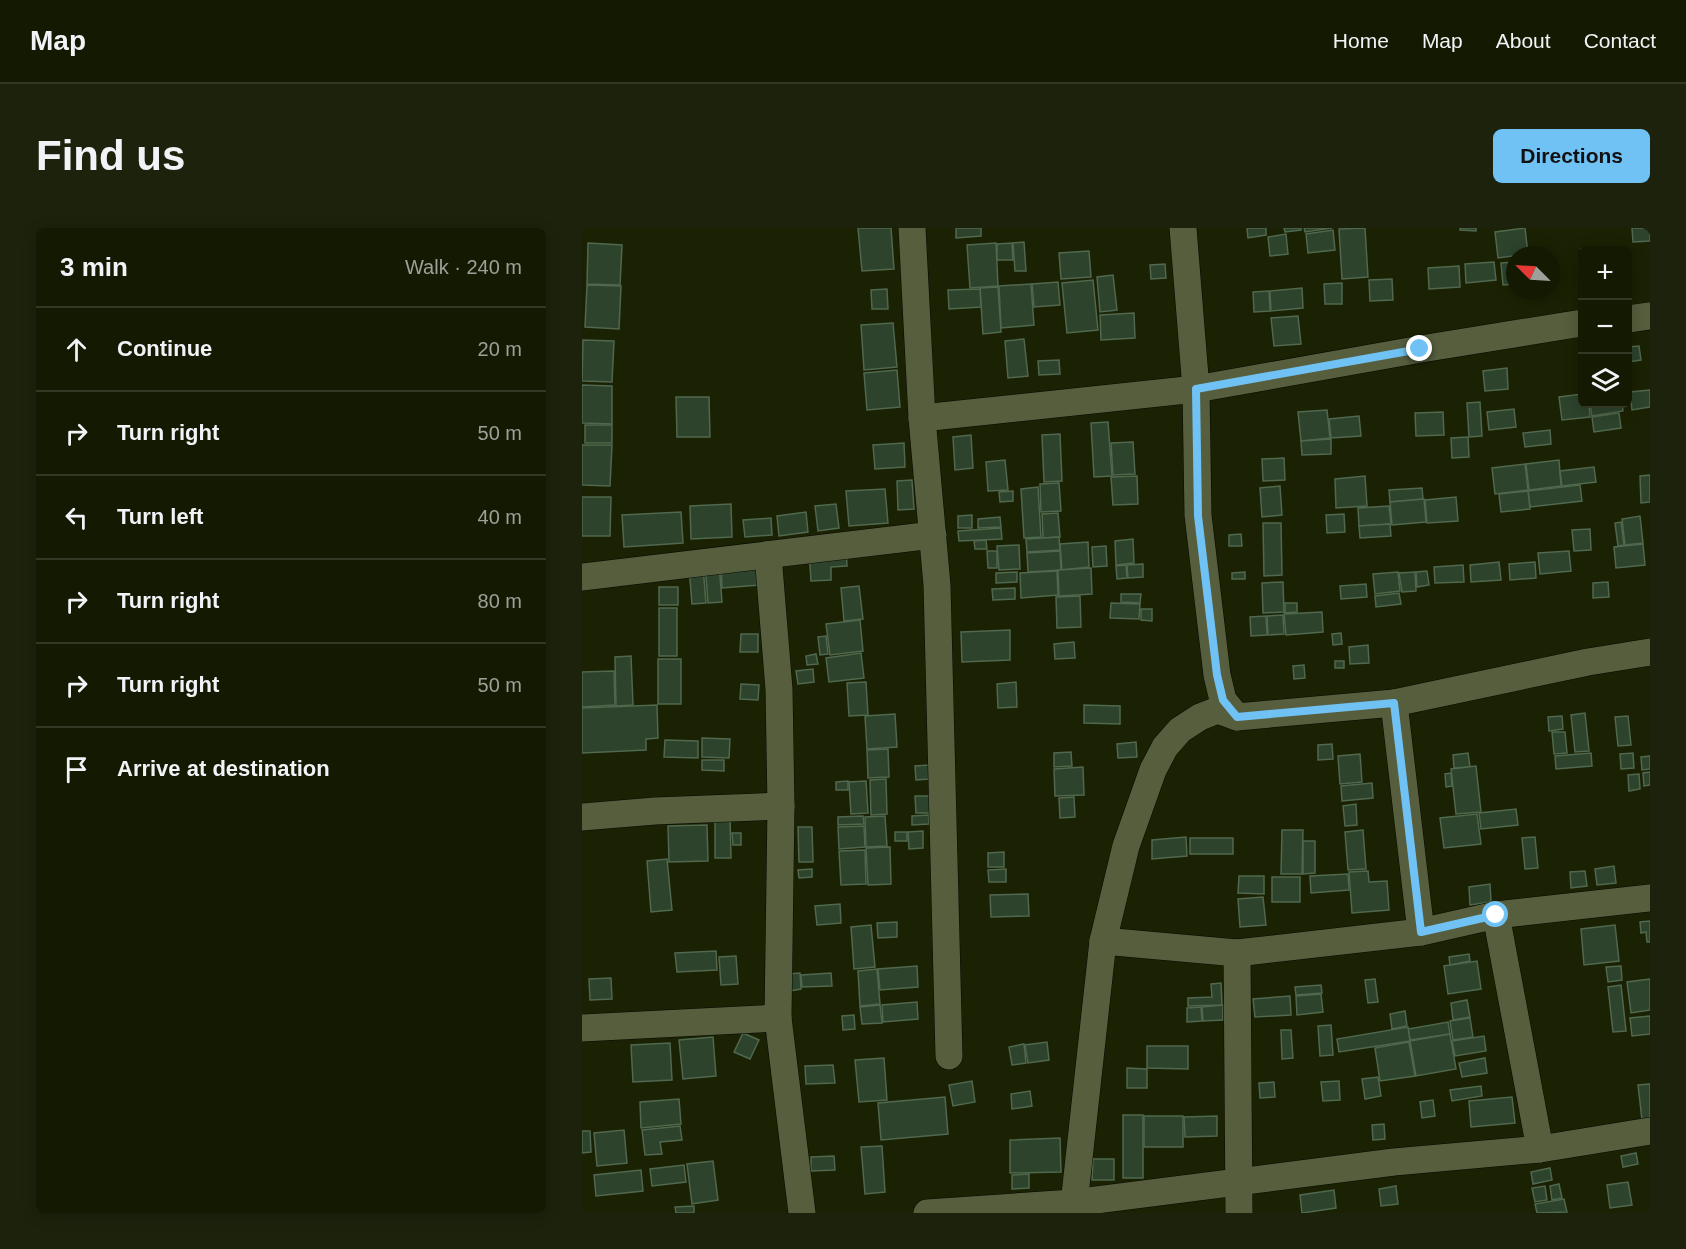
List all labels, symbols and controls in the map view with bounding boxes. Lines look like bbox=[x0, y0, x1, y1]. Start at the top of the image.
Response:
text: Map bbox=[30, 25, 86, 56]
text: Home bbox=[1333, 29, 1389, 52]
text: Map bbox=[1422, 29, 1463, 52]
text: About bbox=[1496, 29, 1551, 52]
text: Contact bbox=[1584, 29, 1656, 52]
button: Directions bbox=[1493, 129, 1650, 183]
text: Find us bbox=[36, 132, 185, 179]
north arrow bbox=[1506, 246, 1560, 300]
map controls bbox=[1578, 246, 1632, 408]
button: + bbox=[1578, 246, 1632, 300]
text: 3 min bbox=[60, 252, 128, 282]
text: Walk · 240 m bbox=[405, 256, 522, 278]
button: − bbox=[1578, 300, 1632, 354]
icon: ahead bbox=[60, 333, 93, 366]
route end bbox=[1406, 335, 1432, 361]
text: Continue bbox=[117, 336, 212, 361]
text: 20 m bbox=[478, 338, 522, 360]
button: layers bbox=[1578, 354, 1632, 408]
icon: right bbox=[60, 417, 93, 450]
text: Turn right bbox=[117, 420, 219, 445]
text: 50 m bbox=[478, 422, 522, 444]
icon: left bbox=[60, 501, 93, 534]
text: Turn left bbox=[117, 504, 203, 529]
text: 40 m bbox=[478, 506, 522, 528]
icon: right bbox=[60, 585, 93, 618]
text: Turn right bbox=[117, 588, 219, 613]
text: 80 m bbox=[478, 590, 522, 612]
icon: right bbox=[60, 669, 93, 702]
text: Turn right bbox=[117, 672, 219, 697]
text: 50 m bbox=[478, 674, 522, 696]
icon: arrive bbox=[60, 753, 93, 786]
text: Arrive at destination bbox=[117, 756, 330, 781]
route start bbox=[1482, 901, 1508, 927]

